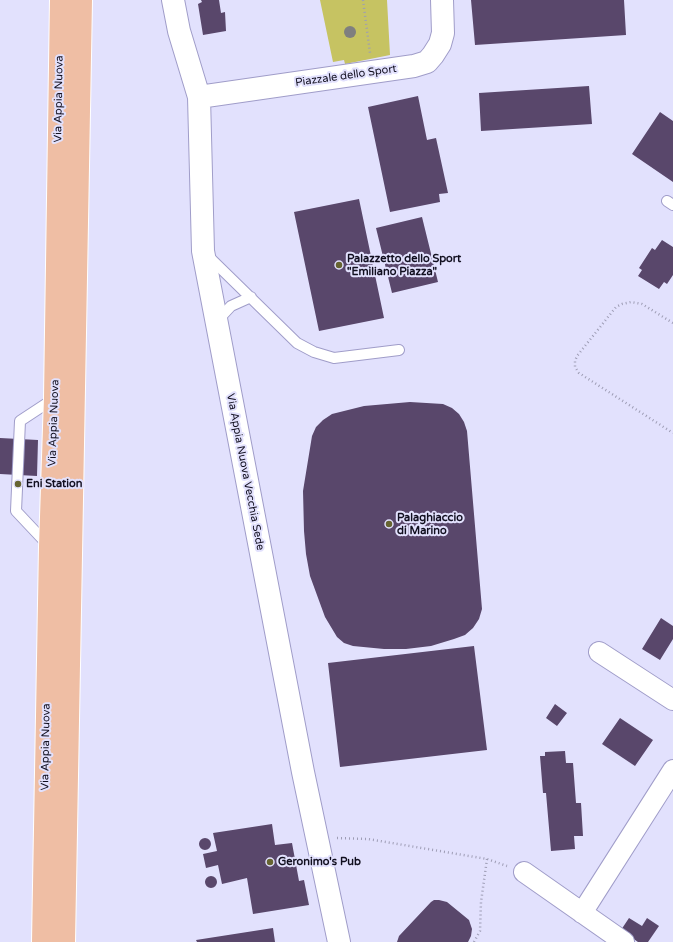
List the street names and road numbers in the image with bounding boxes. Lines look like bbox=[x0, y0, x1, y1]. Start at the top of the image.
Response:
street label: Via Appia Nuova bbox=[52, 55, 66, 143]
street label: Piazzale dello Sport bbox=[295, 62, 397, 90]
street label: Via Appia Nuova bbox=[46, 379, 62, 467]
street label: Via Appia Nuova Vecchia Sede bbox=[223, 392, 267, 552]
street label: Via Appia Nuova bbox=[39, 703, 53, 791]

